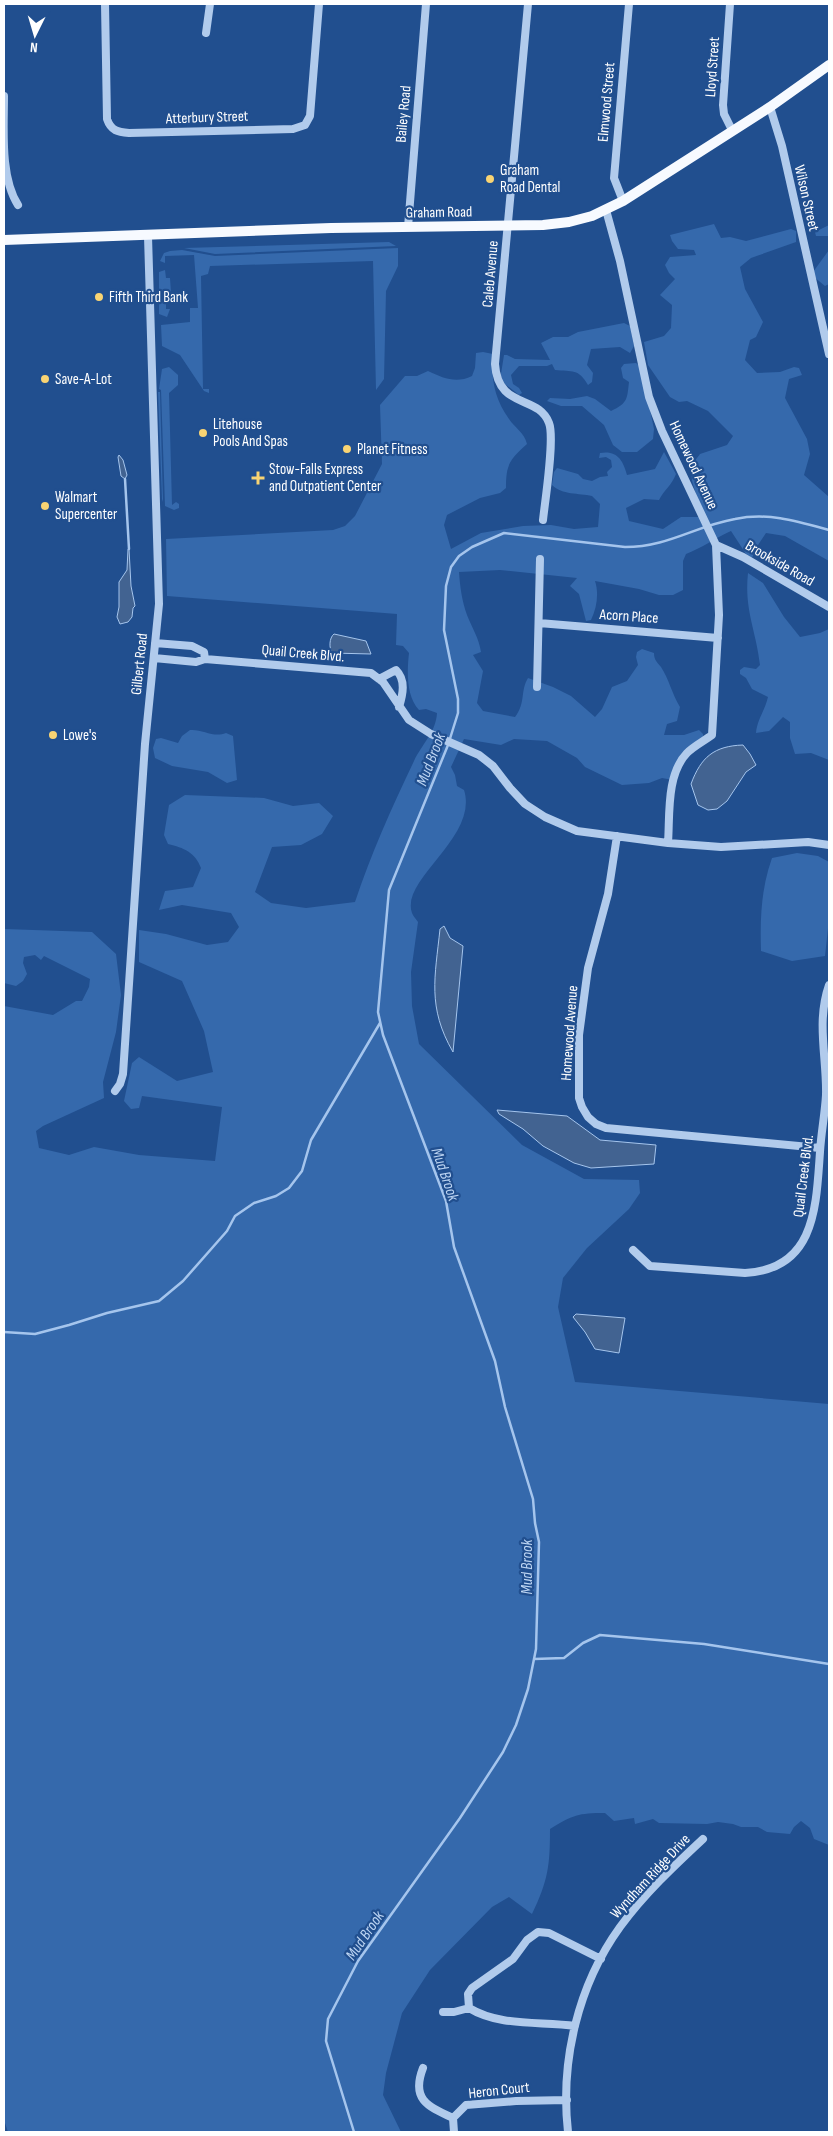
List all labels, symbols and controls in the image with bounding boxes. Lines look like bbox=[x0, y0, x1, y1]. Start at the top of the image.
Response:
north arrow bbox=[10, 10, 60, 60]
street label: Lloyd Street bbox=[701, 36, 724, 98]
text: N bbox=[29, 39, 38, 56]
street label: Elmwood Street bbox=[594, 61, 619, 143]
street label: Bailey Road bbox=[392, 85, 415, 143]
street label: Atterbury Street bbox=[164, 107, 249, 128]
place label: Graham Road Dental bbox=[500, 161, 560, 197]
street label: Wilson Street bbox=[790, 163, 823, 233]
marker: Graham Road Dental bbox=[484, 173, 496, 185]
street label: Graham Road bbox=[406, 202, 472, 223]
street label: Caleb Avenue bbox=[478, 240, 503, 308]
place label: Fifth Third Bank bbox=[109, 288, 188, 307]
marker: Fifth Third Bank bbox=[93, 291, 105, 303]
place label: Save-A-Lot bbox=[55, 370, 112, 389]
marker: Save-A-Lot bbox=[39, 373, 51, 385]
place label: Litehouse Pools And Spas bbox=[213, 415, 288, 451]
street label: Homewood Avenue bbox=[665, 418, 722, 513]
marker: Litehouse Pools And Spas bbox=[197, 427, 209, 439]
place label: Planet Fitness bbox=[357, 440, 428, 459]
marker: Planet Fitness bbox=[341, 443, 353, 455]
place label: Stow-Falls Express and Outpatient Center bbox=[269, 460, 382, 496]
marker: Stow-Falls Express and Outpatient Center bbox=[251, 471, 265, 485]
place label: Walmart Supercenter bbox=[55, 488, 118, 524]
marker: Walmart Supercenter bbox=[39, 500, 51, 512]
street label: Brookside Road bbox=[742, 536, 818, 591]
street label: Acorn Place bbox=[598, 605, 659, 628]
street label: Gilbert Road bbox=[127, 632, 152, 696]
street label: Quail Creek Blvd. bbox=[261, 640, 345, 667]
place label: Lowe's bbox=[63, 726, 97, 745]
marker: Lowe's bbox=[47, 729, 59, 741]
water label: Mud Brook bbox=[413, 729, 451, 789]
street label: Homewood Avenue bbox=[557, 985, 582, 1081]
street label: Quail Creek Blvd. bbox=[789, 1134, 818, 1218]
water label: Mud Brook bbox=[427, 1145, 463, 1205]
water label: Mud Brook bbox=[518, 1538, 537, 1595]
street label: Wyndham Ridge Drive bbox=[606, 1830, 694, 1923]
water label: Mud Brook bbox=[342, 1907, 389, 1964]
street label: Heron Court bbox=[468, 2078, 531, 2103]

